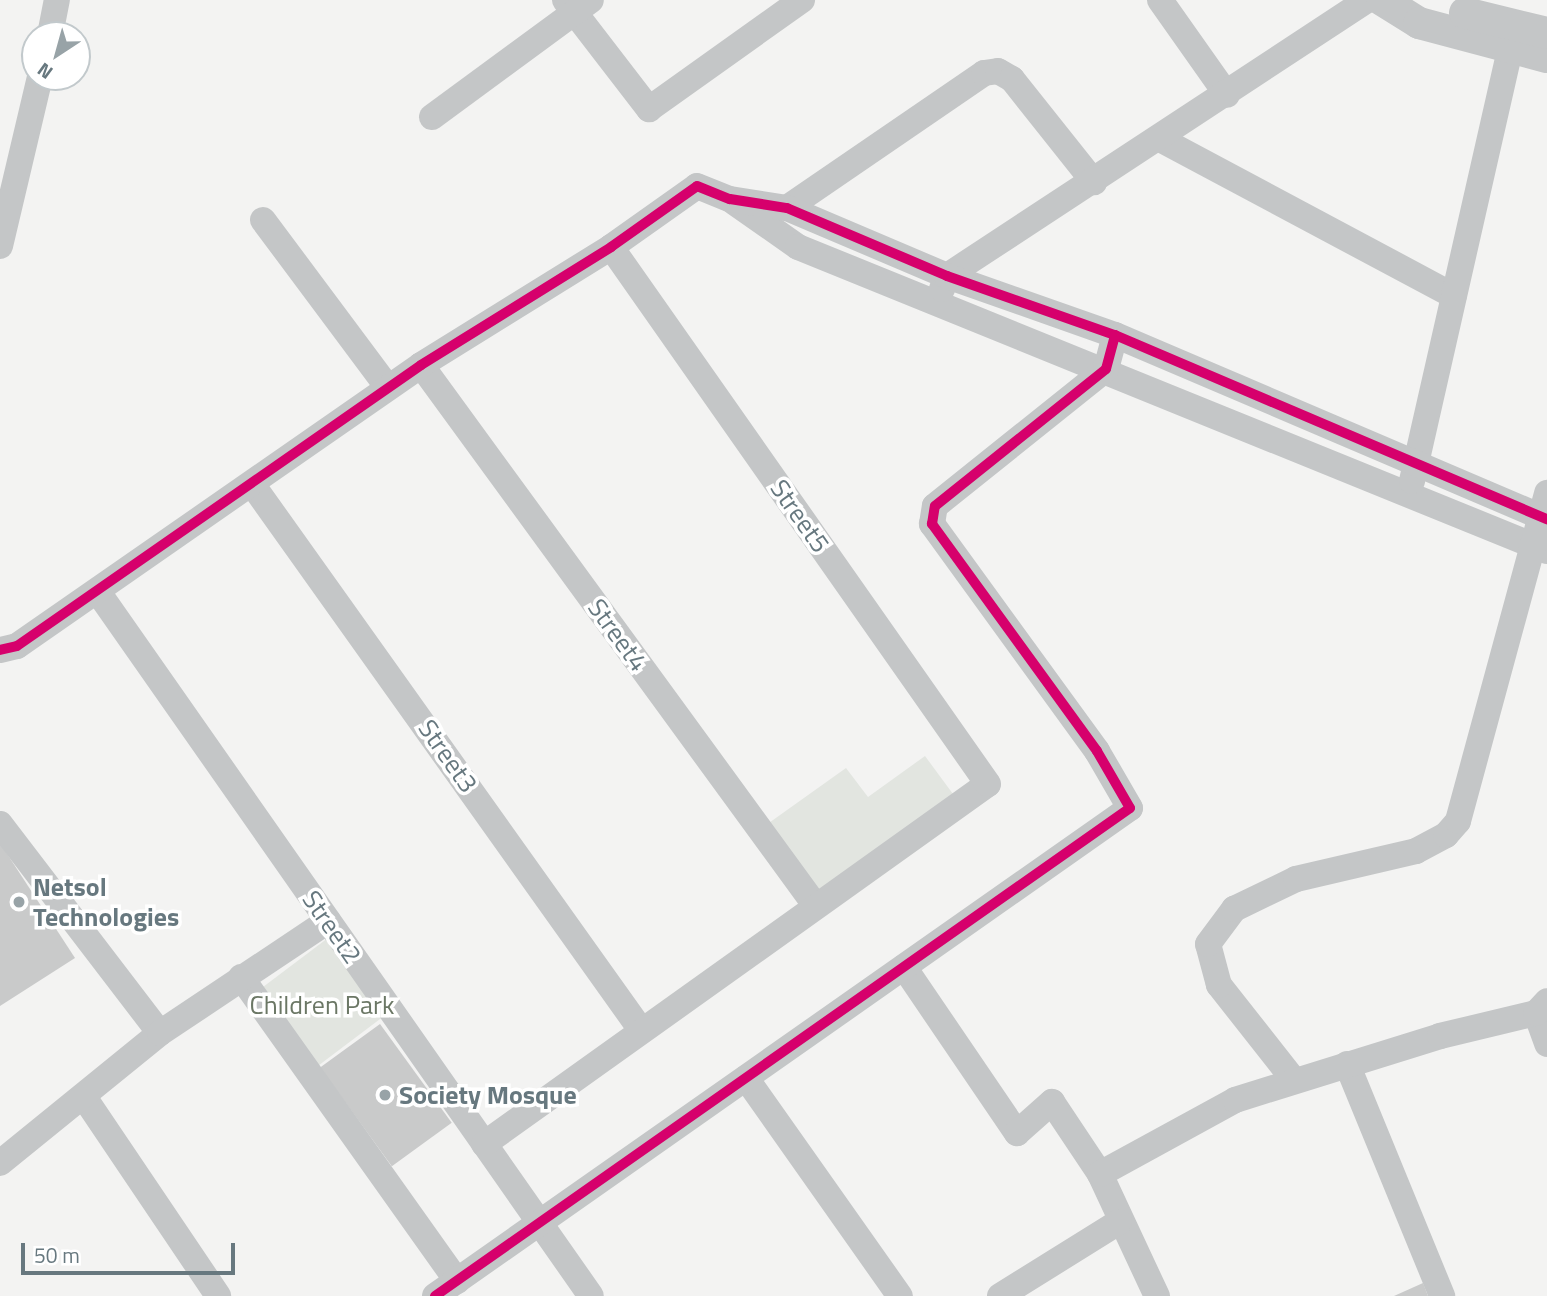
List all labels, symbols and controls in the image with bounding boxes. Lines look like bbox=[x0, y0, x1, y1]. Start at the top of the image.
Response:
north arrow bbox=[21, 21, 91, 91]
text: N bbox=[31, 56, 58, 87]
street label: Street5 bbox=[764, 474, 836, 558]
street label: Street4 bbox=[581, 593, 655, 677]
street label: Street3 bbox=[412, 714, 484, 798]
place label: Netsol Technologies bbox=[33, 871, 179, 932]
street label: Street2 bbox=[296, 885, 368, 969]
marker: Netsol Technologies bbox=[11, 894, 27, 910]
park label: Children Park bbox=[250, 989, 394, 1021]
place label: Society Mosque bbox=[399, 1079, 577, 1111]
marker: Society Mosque bbox=[377, 1087, 393, 1103]
scale bar bbox=[24, 1230, 238, 1274]
text: 50 m bbox=[34, 1239, 80, 1271]

